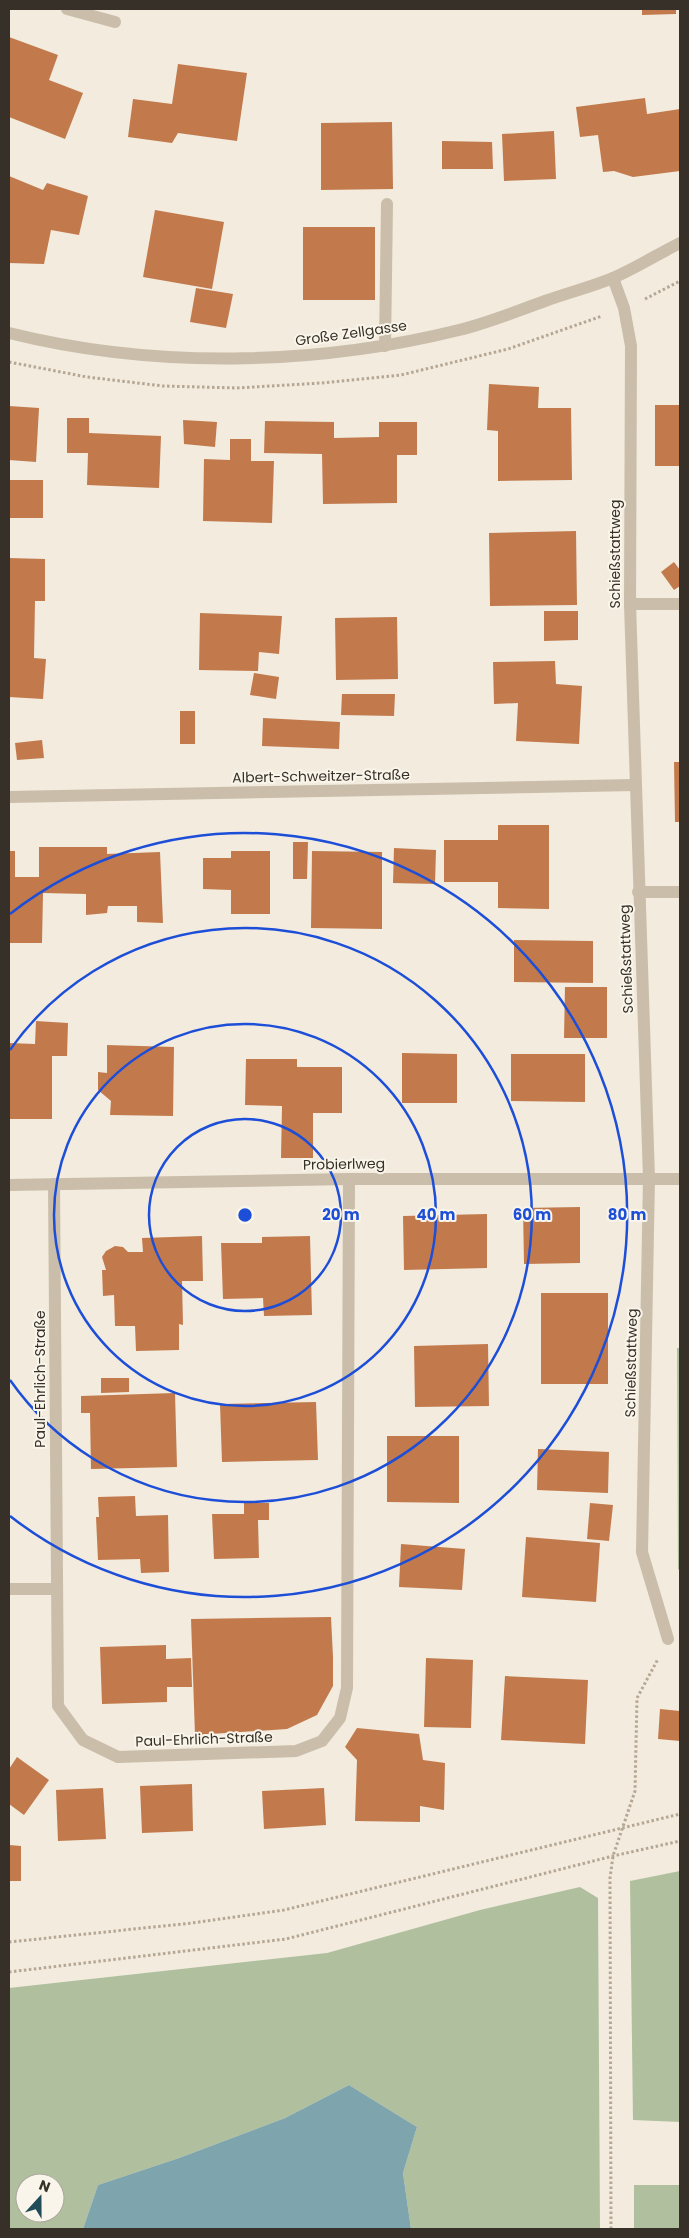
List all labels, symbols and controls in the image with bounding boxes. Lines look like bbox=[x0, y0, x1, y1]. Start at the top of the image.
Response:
street label: Große Zellgasse bbox=[294, 315, 408, 351]
street label: Schießstattweg bbox=[605, 499, 625, 609]
street label: Albert-Schweitzer-Straße bbox=[232, 764, 410, 788]
street label: Schießstattweg bbox=[614, 904, 638, 1014]
street label: Probierlweg bbox=[303, 1153, 385, 1175]
text: 20 m bbox=[322, 1204, 360, 1225]
text: 40 m bbox=[416, 1204, 456, 1225]
text: 60 m bbox=[513, 1204, 551, 1225]
text: 80 m bbox=[608, 1204, 646, 1225]
centre of rings bbox=[236, 1206, 254, 1224]
street label: Schießstattweg bbox=[620, 1308, 642, 1418]
street label: Paul-Ehrlich-Straße bbox=[30, 1310, 50, 1448]
street label: Paul-Ehrlich-Straße bbox=[135, 1727, 273, 1751]
north arrow bbox=[15, 2173, 65, 2223]
text: N bbox=[36, 2175, 53, 2197]

